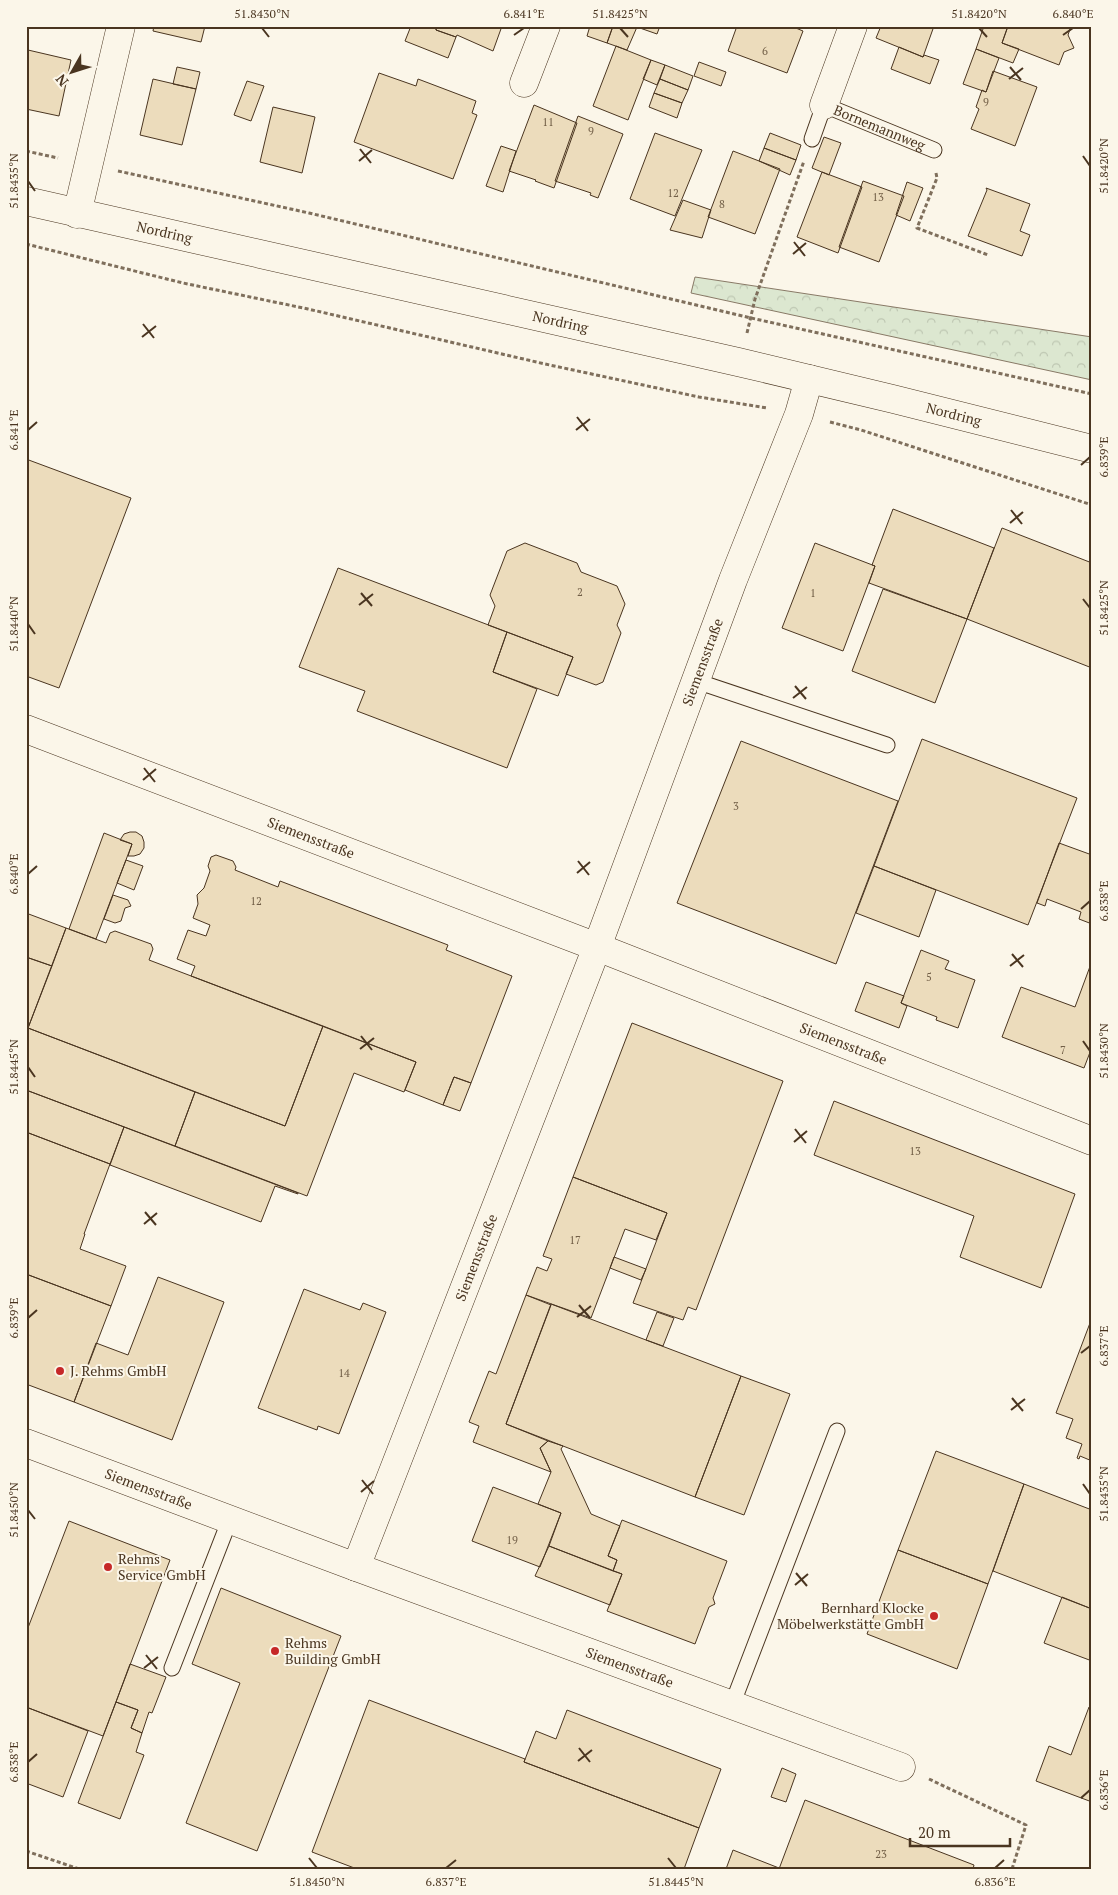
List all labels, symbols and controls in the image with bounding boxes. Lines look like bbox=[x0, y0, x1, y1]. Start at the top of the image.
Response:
text: 51.8430°N bbox=[234, 6, 290, 21]
text: 6.841°E bbox=[503, 6, 545, 21]
text: 51.8425°N bbox=[592, 6, 648, 21]
text: 51.8420°N bbox=[951, 6, 1007, 21]
text: 6.840°E bbox=[1052, 6, 1094, 21]
house number: 6 bbox=[762, 44, 768, 58]
north arrow bbox=[48, 48, 98, 98]
text: N bbox=[51, 70, 72, 91]
house number: 9 bbox=[983, 95, 989, 109]
street label: Bornemannweg bbox=[831, 100, 929, 155]
house number: 11 bbox=[542, 115, 554, 129]
house number: 9 bbox=[588, 124, 594, 138]
text: 51.8420°N bbox=[1096, 138, 1111, 194]
text: 51.8435°N bbox=[6, 153, 21, 209]
house number: 12 bbox=[667, 186, 679, 200]
house number: 13 bbox=[872, 190, 884, 204]
house number: 8 bbox=[719, 197, 725, 211]
street label: Nordring bbox=[135, 216, 195, 247]
street label: Nordring bbox=[531, 306, 591, 337]
street label: Nordring bbox=[924, 398, 984, 430]
text: 6.841°E bbox=[6, 409, 21, 451]
text: 6.839°E bbox=[1096, 436, 1111, 478]
text: 51.8425°N bbox=[1096, 580, 1111, 636]
house number: 2 bbox=[577, 585, 583, 599]
house number: 1 bbox=[810, 586, 816, 600]
text: 51.8440°N bbox=[6, 596, 21, 652]
street label: Siemensstraße bbox=[677, 616, 727, 708]
house number: 3 bbox=[733, 799, 739, 813]
street label: Siemensstraße bbox=[265, 812, 357, 863]
text: 6.840°E bbox=[6, 853, 21, 895]
text: 6.838°E bbox=[1096, 880, 1111, 922]
house number: 12 bbox=[250, 894, 262, 908]
house number: 5 bbox=[926, 970, 932, 984]
street label: Siemensstraße bbox=[797, 1018, 890, 1069]
text: 51.8430°N bbox=[1096, 1023, 1111, 1079]
text: 51.8445°N bbox=[6, 1039, 21, 1095]
house number: 7 bbox=[1060, 1043, 1066, 1057]
house number: 13 bbox=[909, 1144, 921, 1158]
street label: Siemensstraße bbox=[450, 1211, 501, 1304]
house number: 17 bbox=[569, 1233, 581, 1247]
text: 6.839°E bbox=[6, 1297, 21, 1339]
text: 6.837°E bbox=[1096, 1325, 1111, 1367]
place label: J. Rehms GmbH bbox=[70, 1361, 167, 1380]
marker: J. Rehms GmbH bbox=[54, 1365, 66, 1377]
house number: 14 bbox=[338, 1366, 350, 1380]
street label: Siemensstraße bbox=[102, 1464, 195, 1514]
text: 51.8435°N bbox=[1096, 1466, 1111, 1522]
text: 51.8450°N bbox=[6, 1482, 21, 1538]
house number: 19 bbox=[506, 1533, 518, 1547]
place label: Rehms Service GmbH bbox=[118, 1549, 206, 1584]
marker: Rehms Service GmbH bbox=[102, 1561, 114, 1573]
place label: Bernhard Klocke Möbelwerkstätte GmbH bbox=[777, 1598, 924, 1633]
marker: Bernhard Klocke Möbelwerkstätte GmbH bbox=[928, 1610, 940, 1622]
place label: Rehms Building GmbH bbox=[285, 1633, 381, 1668]
street label: Siemensstraße bbox=[583, 1642, 676, 1692]
marker: Rehms Building GmbH bbox=[269, 1645, 281, 1657]
text: 6.838°E bbox=[6, 1741, 21, 1783]
text: 6.836°E bbox=[1096, 1769, 1111, 1811]
scale bar bbox=[910, 1815, 1010, 1847]
text: 20 m bbox=[918, 1822, 951, 1842]
house number: 23 bbox=[875, 1847, 887, 1861]
text: 51.8450°N bbox=[289, 1874, 345, 1889]
text: 6.837°E bbox=[425, 1874, 467, 1889]
text: 51.8445°N bbox=[648, 1874, 704, 1889]
text: 6.836°E bbox=[974, 1874, 1016, 1889]

